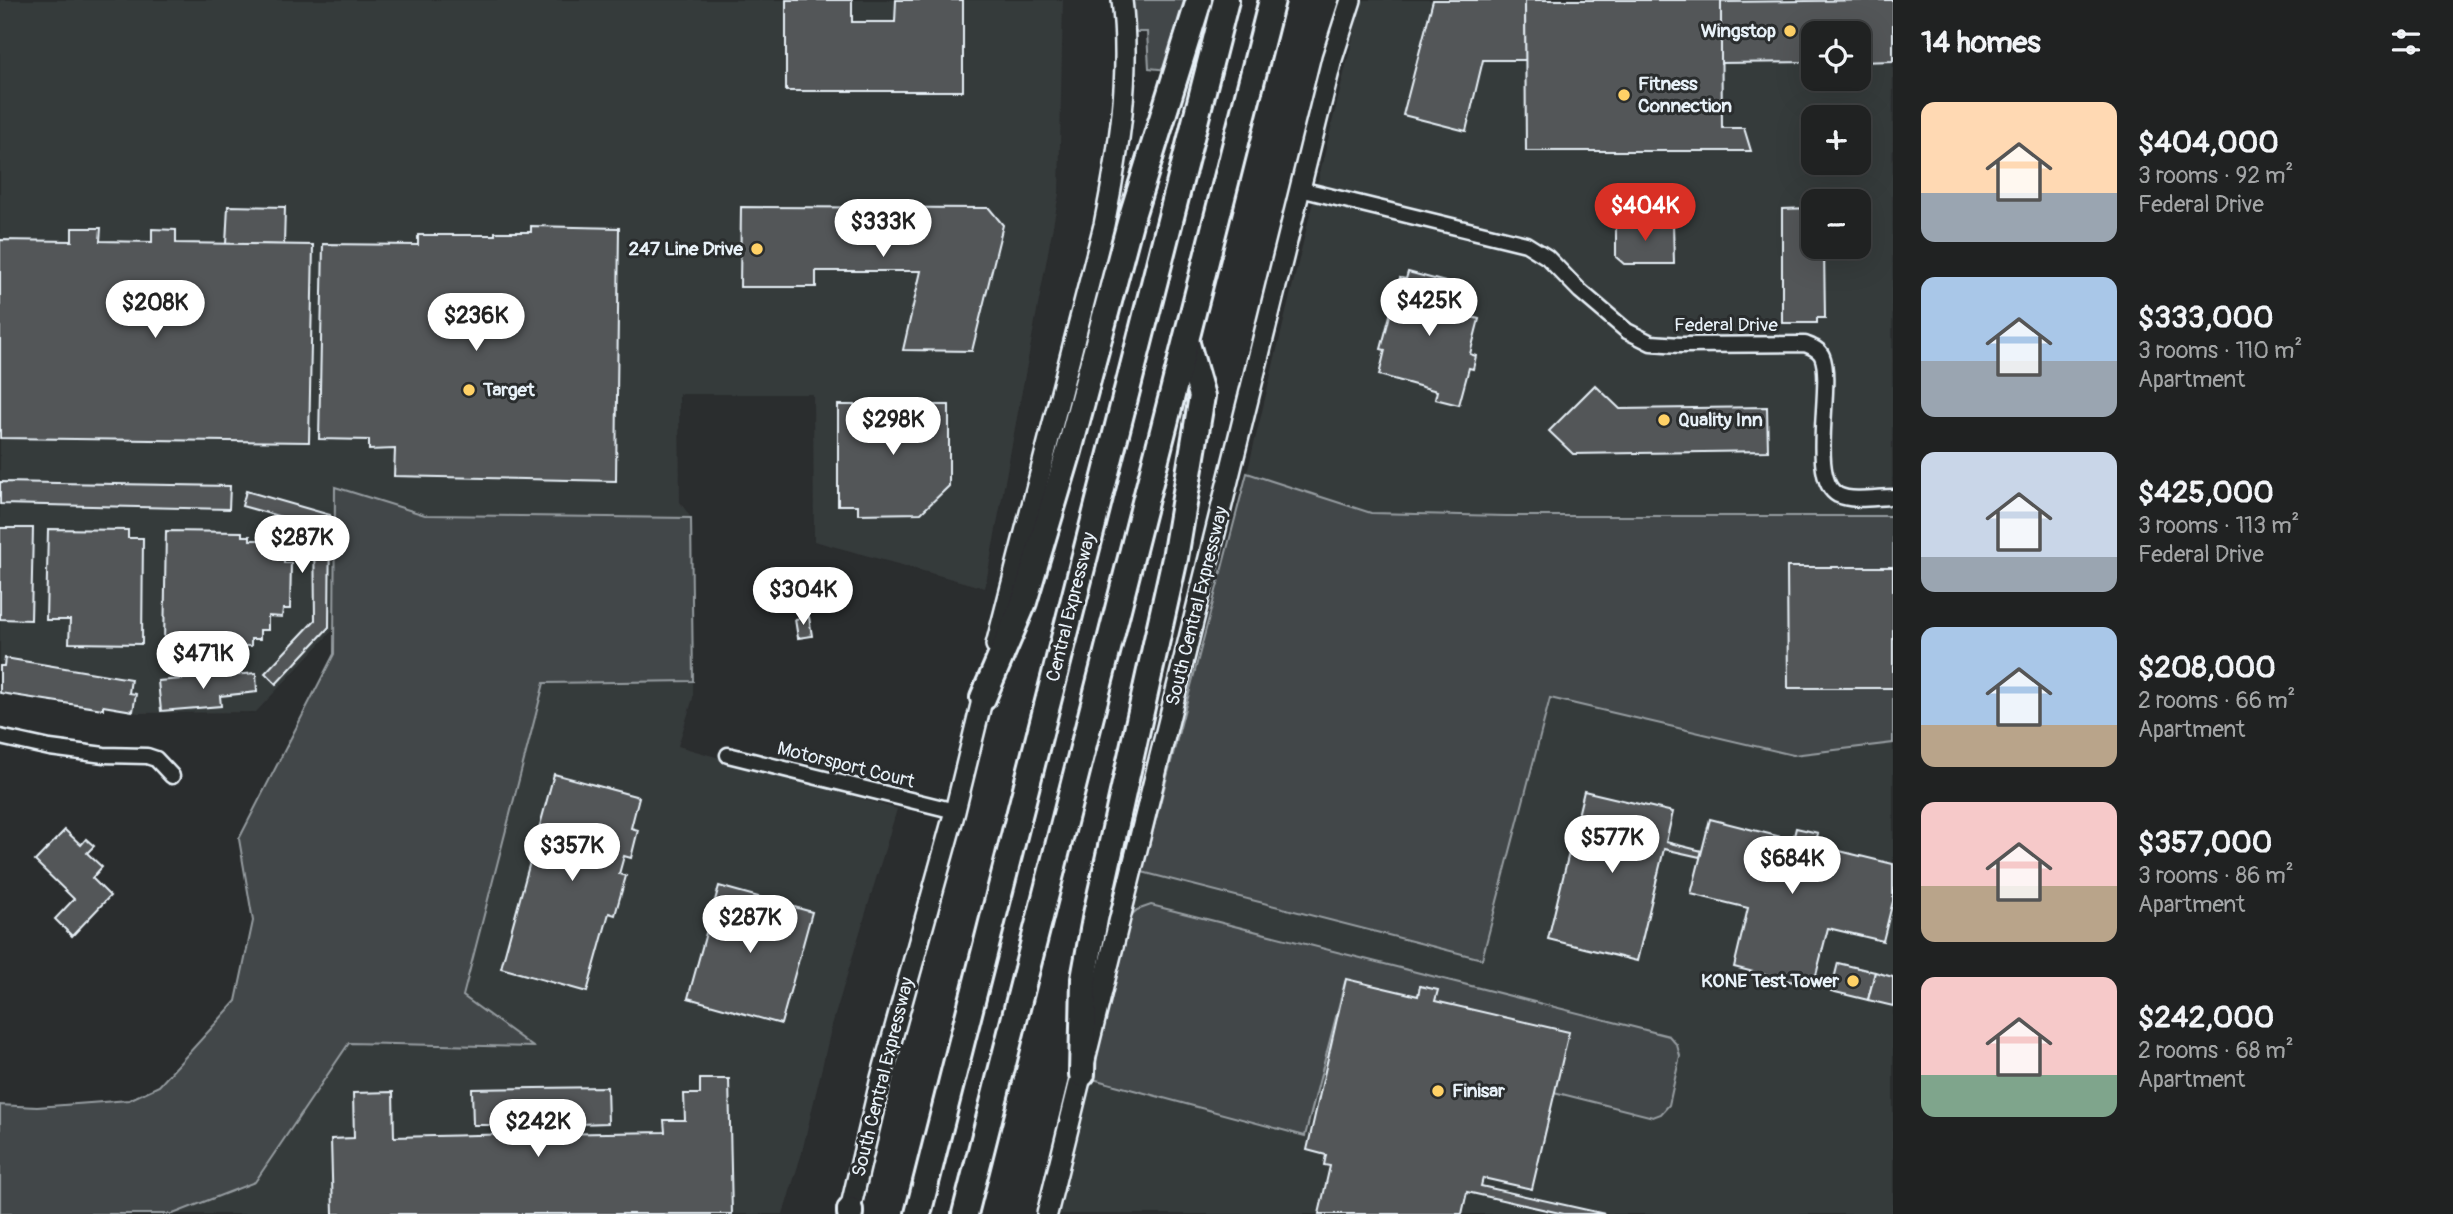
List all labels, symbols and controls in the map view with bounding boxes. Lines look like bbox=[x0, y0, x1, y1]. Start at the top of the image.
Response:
place label: Wingstop bbox=[1701, 19, 1776, 43]
map controls bbox=[1801, 21, 1871, 259]
button: locate bbox=[1801, 21, 1871, 91]
marker: Wingstop bbox=[1782, 23, 1798, 39]
icon: filters bbox=[2387, 23, 2425, 61]
text: 14 homes bbox=[1921, 24, 2041, 61]
place label: Fitness Connection bbox=[1638, 72, 1732, 118]
marker: Fitness Connection bbox=[1616, 87, 1632, 103]
button: + bbox=[1801, 105, 1871, 175]
text: $404,000 bbox=[2138, 124, 2279, 161]
icon: home bbox=[1977, 130, 2061, 214]
text: 3 rooms · 92 m² bbox=[2138, 161, 2293, 190]
pin: $404K bbox=[1596, 184, 1694, 243]
button: − bbox=[1801, 189, 1871, 259]
text: Federal Drive bbox=[2138, 190, 2264, 219]
text: $404K bbox=[1611, 191, 1679, 220]
pin: $333K bbox=[834, 200, 932, 259]
text: $333K bbox=[851, 207, 915, 236]
place label: 247 Line Drive bbox=[628, 237, 744, 261]
marker: 247 Line Drive bbox=[749, 241, 765, 257]
pin: $425K bbox=[1380, 278, 1478, 338]
pin: $208K bbox=[106, 280, 204, 340]
text: $425K bbox=[1397, 286, 1462, 315]
text: $208K bbox=[122, 288, 188, 317]
pin: $236K bbox=[427, 294, 525, 353]
text: $333,000 bbox=[2138, 299, 2274, 336]
text: $236K bbox=[444, 301, 508, 330]
icon: home bbox=[1977, 305, 2061, 389]
street label: Federal Drive bbox=[1674, 313, 1779, 337]
text: 3 rooms · 110 m² bbox=[2138, 336, 2302, 365]
text: Apartment bbox=[2138, 365, 2245, 394]
place label: Target bbox=[482, 378, 536, 402]
marker: Target bbox=[461, 382, 477, 398]
pin: $298K bbox=[844, 398, 942, 457]
text: $298K bbox=[862, 405, 924, 434]
place label: Quality Inn bbox=[1678, 408, 1763, 432]
marker: Quality Inn bbox=[1656, 412, 1672, 428]
text: $425,000 bbox=[2138, 474, 2274, 511]
icon: home bbox=[1977, 480, 2061, 564]
street label: South Central Expressway bbox=[1161, 504, 1233, 708]
text: 3 rooms · 113 m² bbox=[2138, 511, 2299, 540]
pin: $287K bbox=[253, 516, 351, 575]
text: $287K bbox=[271, 523, 333, 552]
street label: Central Expressway bbox=[1041, 530, 1101, 684]
text: Federal Drive bbox=[2138, 540, 2264, 569]
pin: $304K bbox=[754, 568, 852, 627]
text: $304K bbox=[769, 575, 837, 604]
pin: $471K bbox=[154, 632, 252, 691]
text: $471K bbox=[173, 639, 233, 668]
text: $208,000 bbox=[2138, 649, 2276, 686]
icon: home bbox=[1977, 655, 2061, 739]
text: 2 rooms · 66 m² bbox=[2138, 686, 2295, 715]
text: Apartment bbox=[2138, 715, 2245, 744]
street label: Motorsport Court bbox=[775, 736, 917, 794]
pin: $577K bbox=[1563, 816, 1661, 875]
text: $577K bbox=[1580, 823, 1644, 852]
pin: $357K bbox=[523, 824, 621, 883]
text: $357,000 bbox=[2138, 824, 2272, 861]
icon: home bbox=[1977, 830, 2061, 914]
text: $357K bbox=[540, 831, 604, 860]
pin: $684K bbox=[1743, 836, 1841, 896]
text: $684K bbox=[1760, 844, 1824, 873]
text: 3 rooms · 86 m² bbox=[2138, 861, 2294, 890]
text: Apartment bbox=[2138, 890, 2245, 919]
pin: $287K bbox=[701, 895, 799, 955]
text: $287K bbox=[719, 903, 781, 932]
place label: KONE Test Tower bbox=[1701, 969, 1839, 993]
marker: KONE Test Tower bbox=[1845, 973, 1861, 989]
street label: South Central Expressway bbox=[847, 975, 919, 1179]
text: $242,000 bbox=[2138, 999, 2274, 1036]
icon: home bbox=[1977, 1005, 2061, 1089]
text: 2 rooms · 68 m² bbox=[2138, 1036, 2294, 1065]
text: Apartment bbox=[2138, 1065, 2245, 1094]
place label: Finisar bbox=[1452, 1079, 1505, 1103]
marker: Finisar bbox=[1430, 1083, 1446, 1099]
pin: $242K bbox=[489, 1100, 587, 1159]
text: $242K bbox=[505, 1107, 571, 1136]

